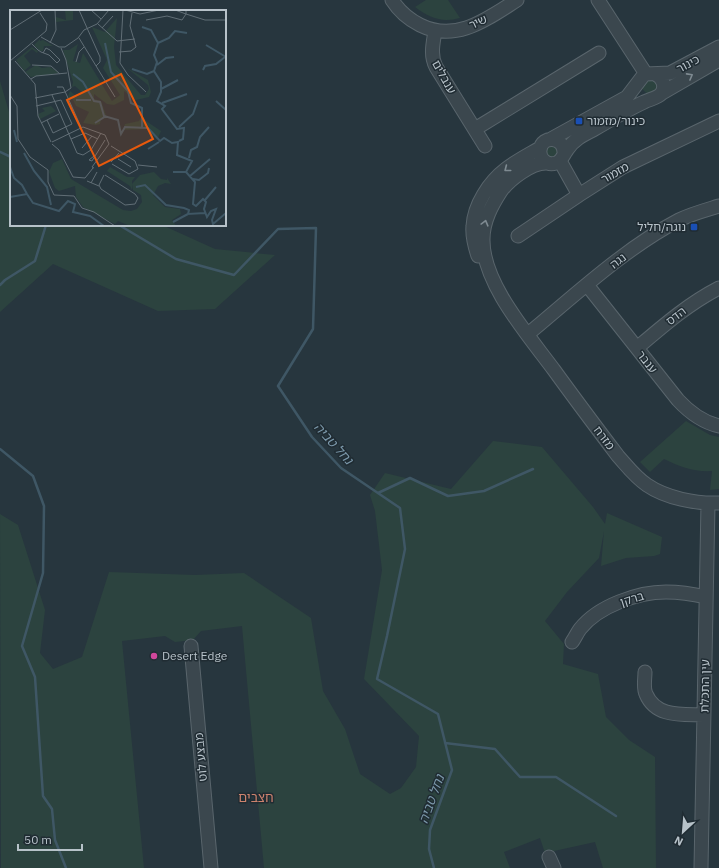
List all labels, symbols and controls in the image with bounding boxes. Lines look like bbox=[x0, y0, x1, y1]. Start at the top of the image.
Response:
inset map bbox=[10, 10, 226, 226]
street label: שיר bbox=[466, 11, 489, 32]
street label: כינור bbox=[674, 51, 702, 76]
street label: ענבלים bbox=[429, 57, 460, 96]
one-way arrow bbox=[686, 74, 693, 81]
place label: כינור/מזמור bbox=[587, 113, 645, 128]
marker: כינור/מזמור bbox=[574, 116, 584, 126]
street label: מזמור bbox=[598, 159, 631, 186]
one-way arrow bbox=[504, 164, 511, 171]
place label: נוגה/חליל bbox=[637, 219, 686, 234]
one-way arrow bbox=[480, 220, 489, 227]
marker: נוגה/חליל bbox=[689, 222, 699, 232]
street label: נגה bbox=[607, 250, 629, 272]
street label: הדס bbox=[663, 303, 689, 328]
street label: ענבר bbox=[634, 347, 661, 376]
water label: נחל טביה bbox=[310, 419, 358, 469]
street label: מזרח bbox=[591, 423, 618, 453]
street label: ברקן bbox=[618, 588, 646, 609]
place label: Desert Edge bbox=[162, 648, 228, 663]
marker: Desert Edge bbox=[149, 651, 159, 661]
street label: עין התכלת bbox=[697, 659, 712, 713]
street label: מבצע לוט bbox=[191, 732, 210, 782]
water label: נחל טביה bbox=[415, 771, 449, 826]
district label: חצבים bbox=[238, 789, 274, 806]
north arrow bbox=[663, 812, 703, 852]
scale bar bbox=[18, 826, 82, 852]
text: 50 m bbox=[24, 832, 52, 847]
text: N bbox=[672, 833, 685, 849]

